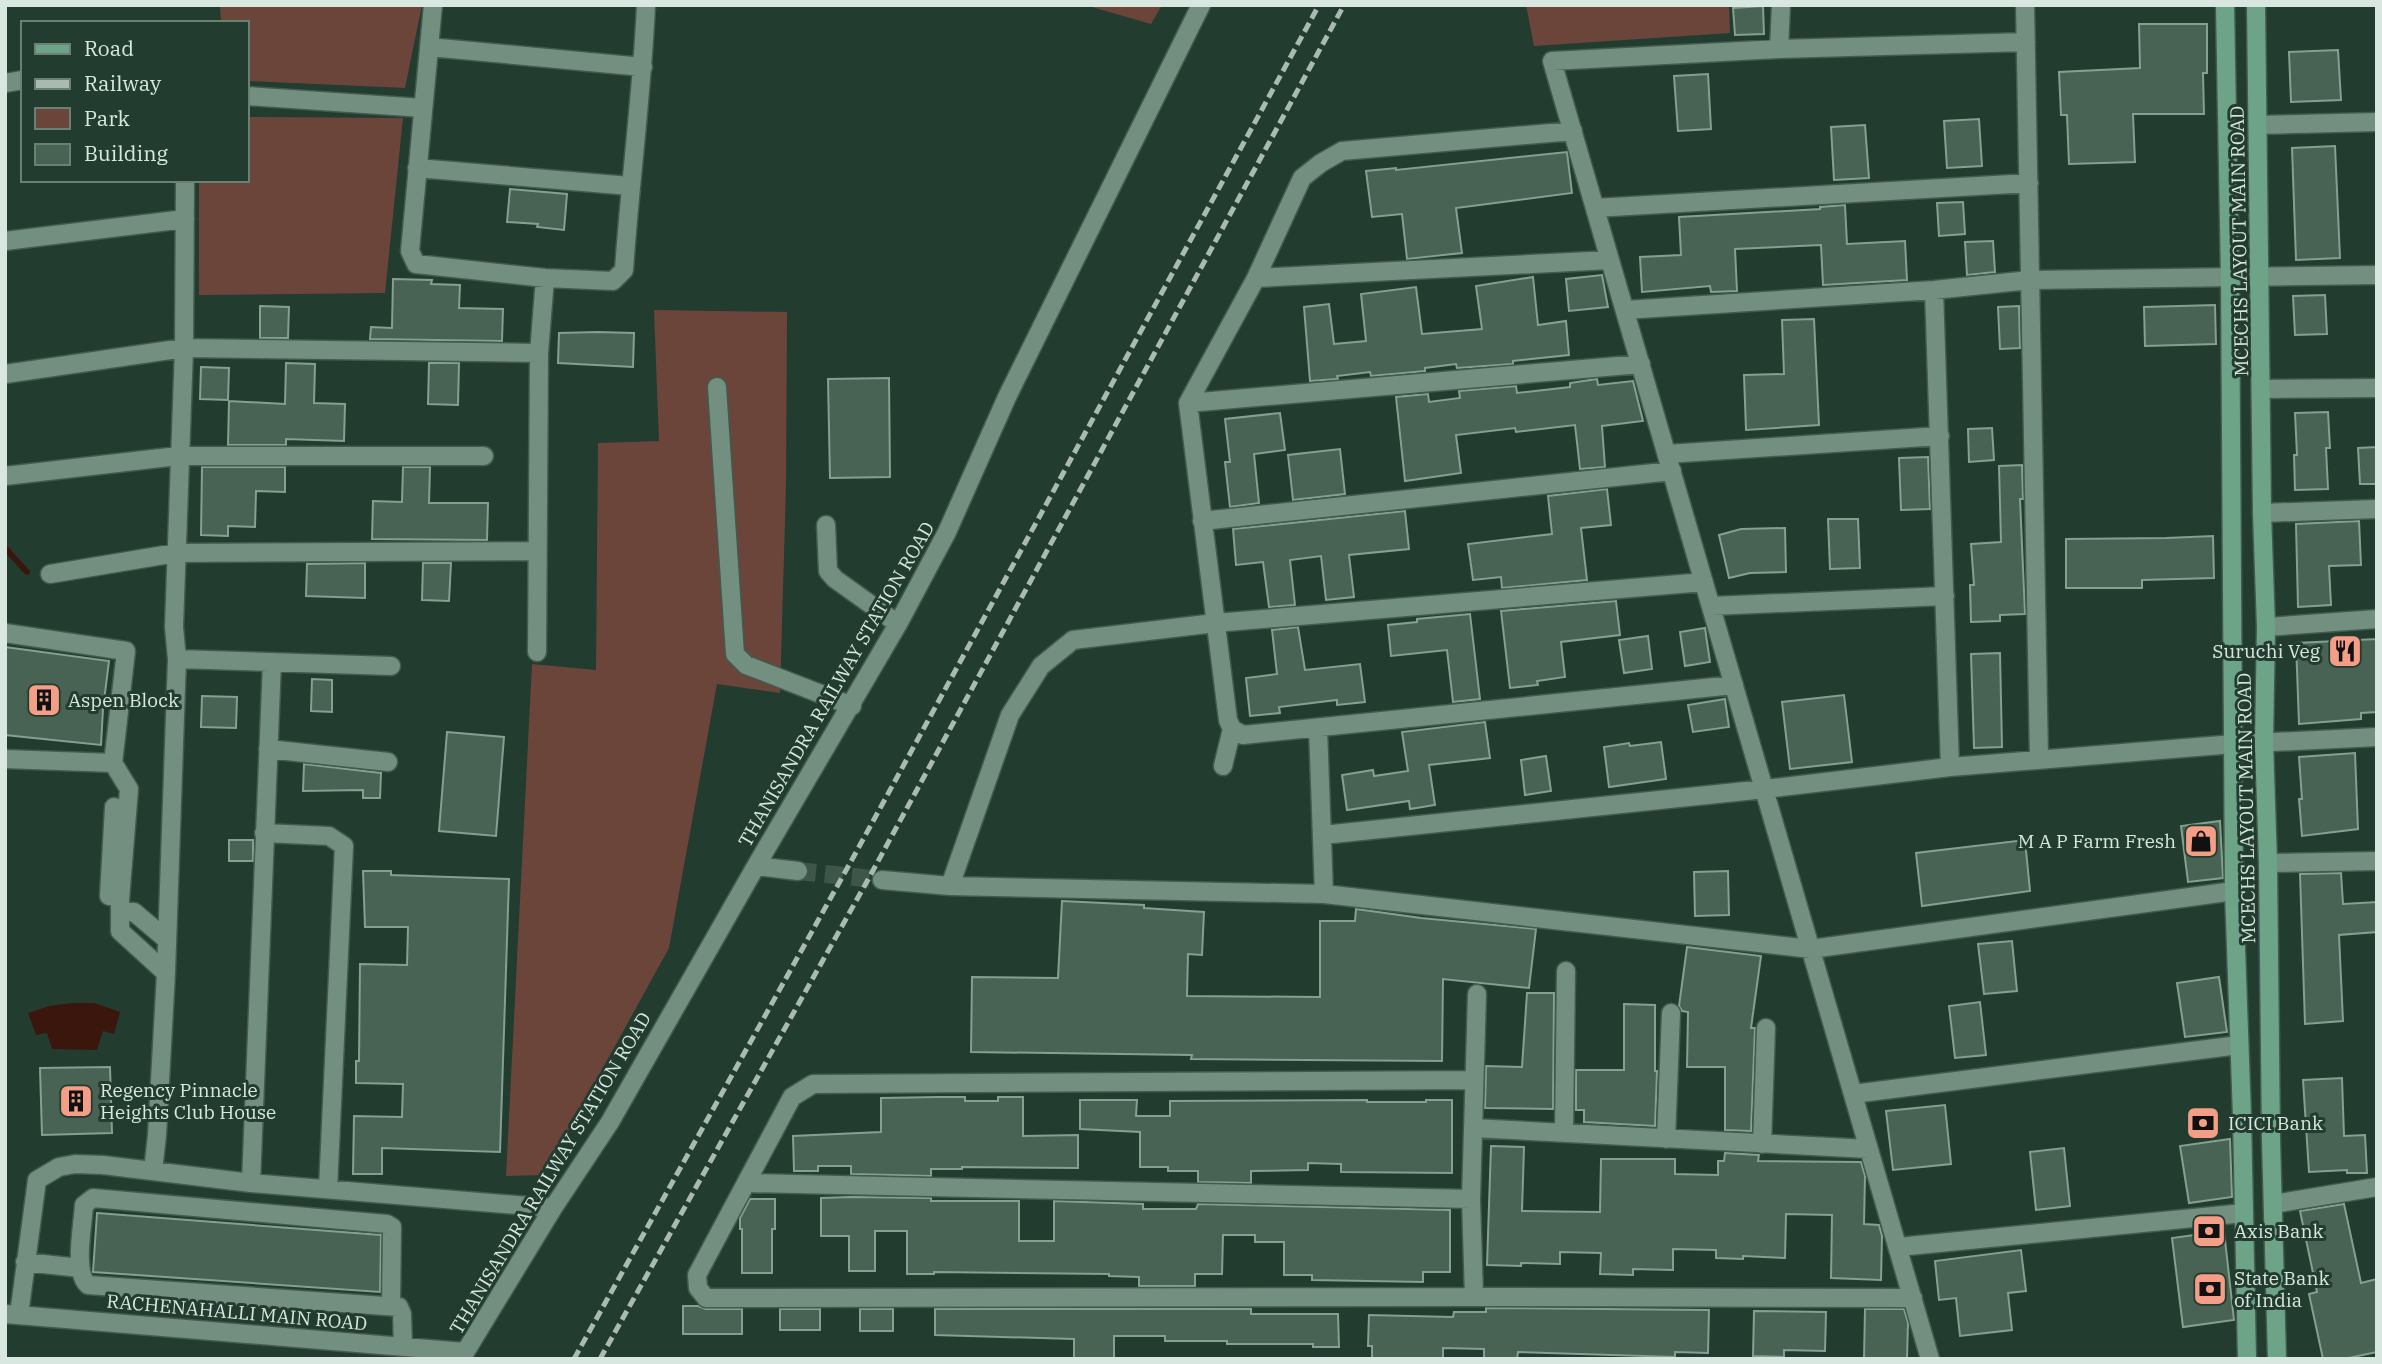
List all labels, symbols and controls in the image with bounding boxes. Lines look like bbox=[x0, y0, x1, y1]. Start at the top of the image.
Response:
legend bbox=[21, 21, 248, 182]
text: Road bbox=[84, 34, 134, 62]
text: Railway bbox=[84, 69, 162, 97]
text: Park bbox=[84, 104, 131, 132]
street label: MCECHS LAYOUT MAIN ROAD bbox=[2225, 105, 2253, 377]
text: Building bbox=[84, 139, 169, 167]
street label: THANISANDRA RAILWAY STATION ROAD bbox=[733, 517, 939, 851]
restaurant icon: Suruchi Veg bbox=[2326, 632, 2364, 670]
place label: Suruchi Veg bbox=[2212, 639, 2321, 663]
street label: MCECHS LAYOUT MAIN ROAD bbox=[2232, 672, 2260, 944]
building icon: Aspen Block bbox=[25, 681, 63, 719]
place label: Aspen Block bbox=[68, 688, 179, 712]
shop icon: M A P Farm Fresh bbox=[2182, 822, 2220, 860]
place label: M A P Farm Fresh bbox=[2018, 829, 2176, 853]
street label: THANISANDRA RAILWAY STATION ROAD bbox=[444, 1008, 656, 1338]
place label: Regency Pinnacle Heights Club House bbox=[100, 1078, 276, 1124]
building icon: Regency Pinnacle Heights Club House bbox=[57, 1082, 95, 1120]
bank icon: ICICI Bank bbox=[2184, 1104, 2222, 1142]
place label: ICICI Bank bbox=[2228, 1111, 2323, 1135]
bank icon: Axis Bank bbox=[2190, 1212, 2228, 1250]
place label: Axis Bank bbox=[2234, 1219, 2324, 1243]
place label: State Bank of India bbox=[2234, 1266, 2330, 1312]
bank icon: State Bank of India bbox=[2191, 1270, 2229, 1308]
street label: RACHENAHALLI MAIN ROAD bbox=[106, 1289, 368, 1335]

